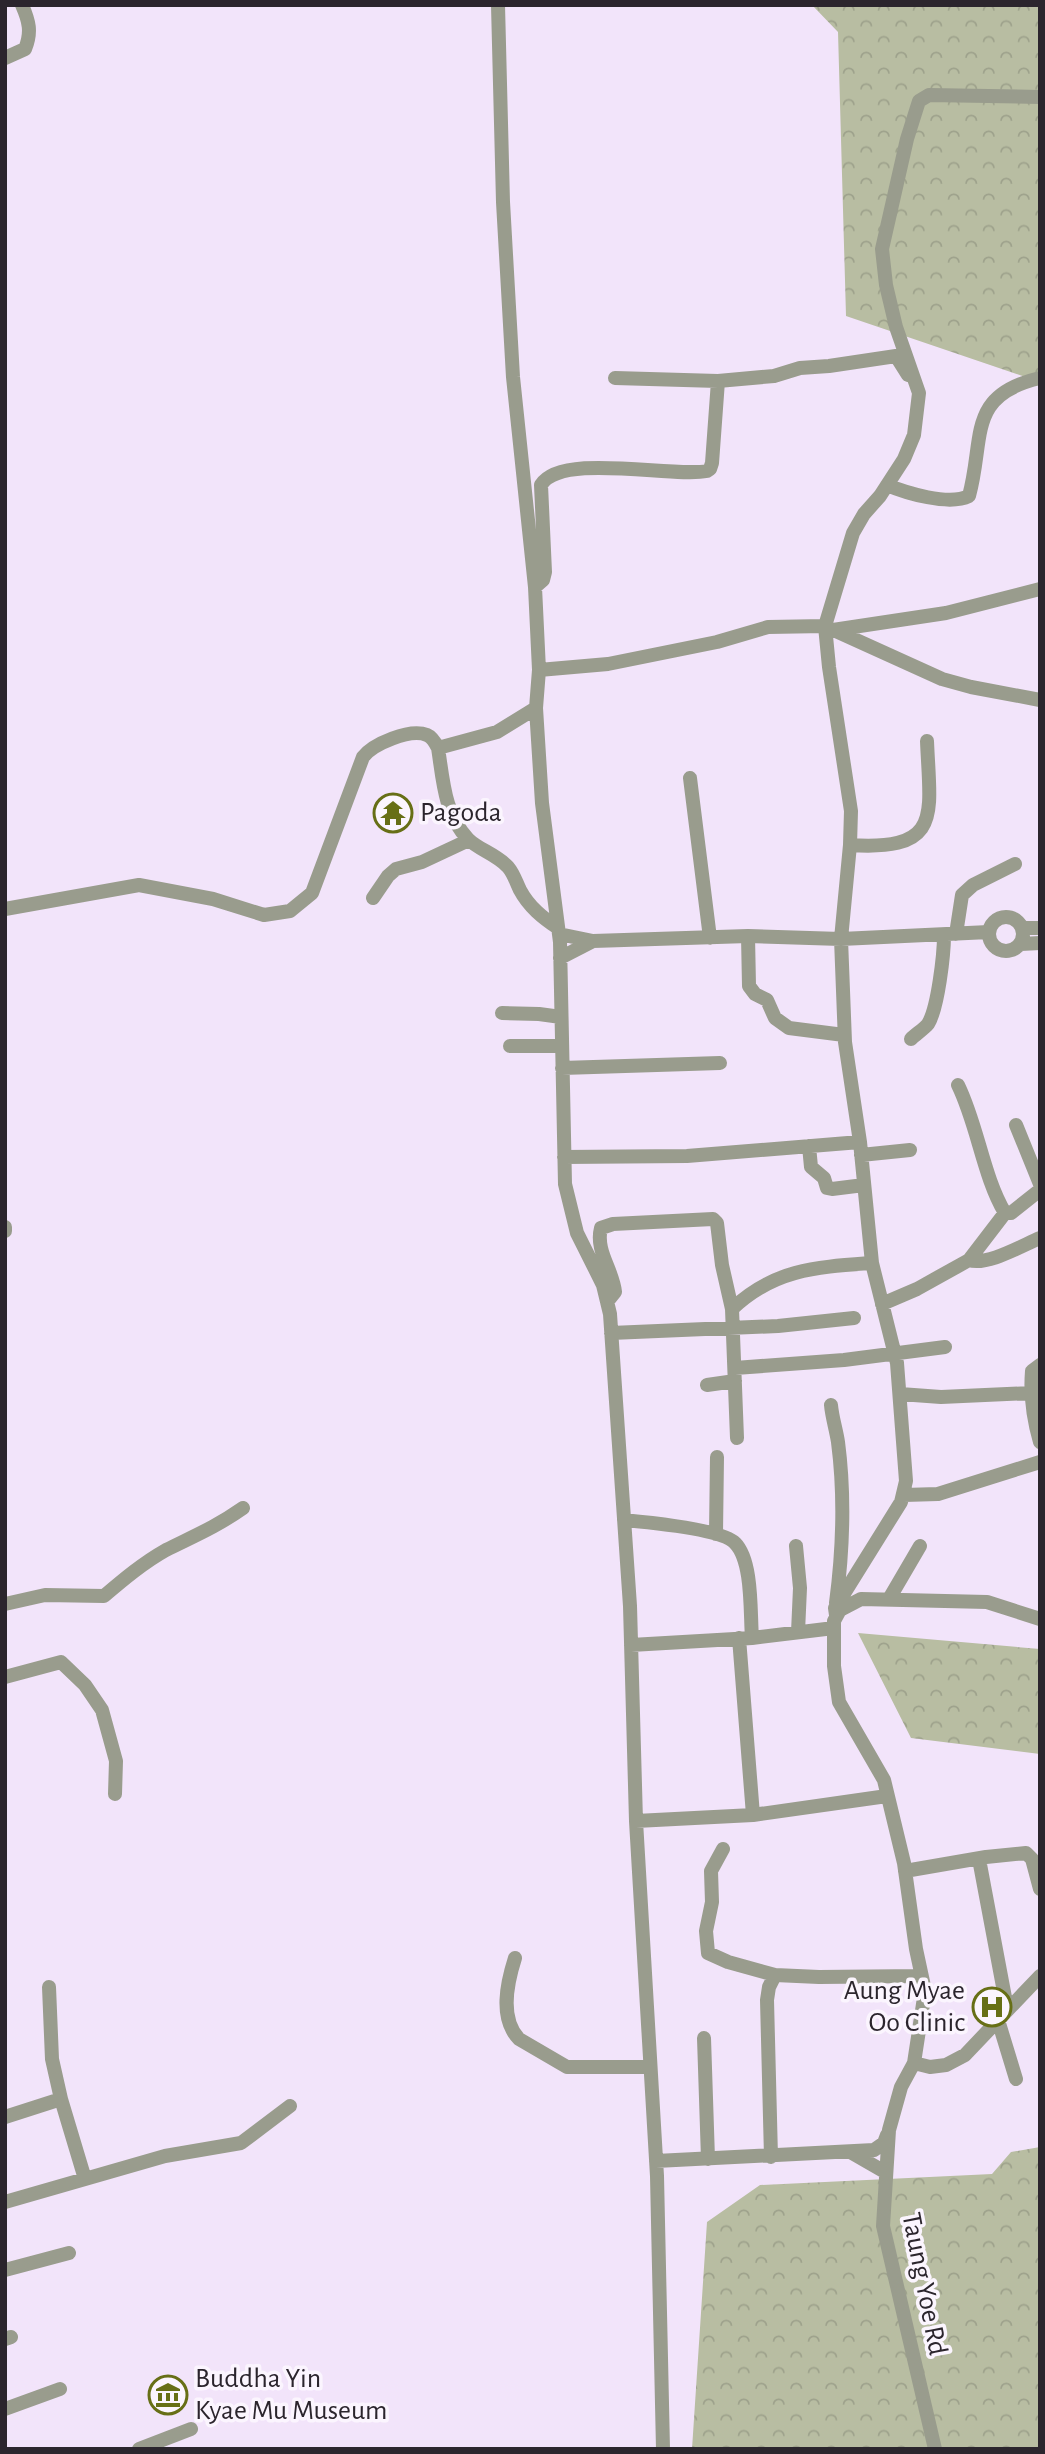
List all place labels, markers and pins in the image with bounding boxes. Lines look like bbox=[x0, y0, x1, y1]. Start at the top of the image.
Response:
temple icon: Pagoda bbox=[372, 792, 414, 834]
place label: Pagoda bbox=[420, 799, 502, 827]
place label: Aung Myae Oo Clinic bbox=[844, 1977, 965, 2037]
hospital icon: Aung Myae Oo Clinic bbox=[971, 1986, 1013, 2028]
place label: Buddha Yin Kyae Mu Museum bbox=[195, 2365, 387, 2425]
museum icon: Buddha Yin Kyae Mu Museum bbox=[147, 2374, 189, 2416]

